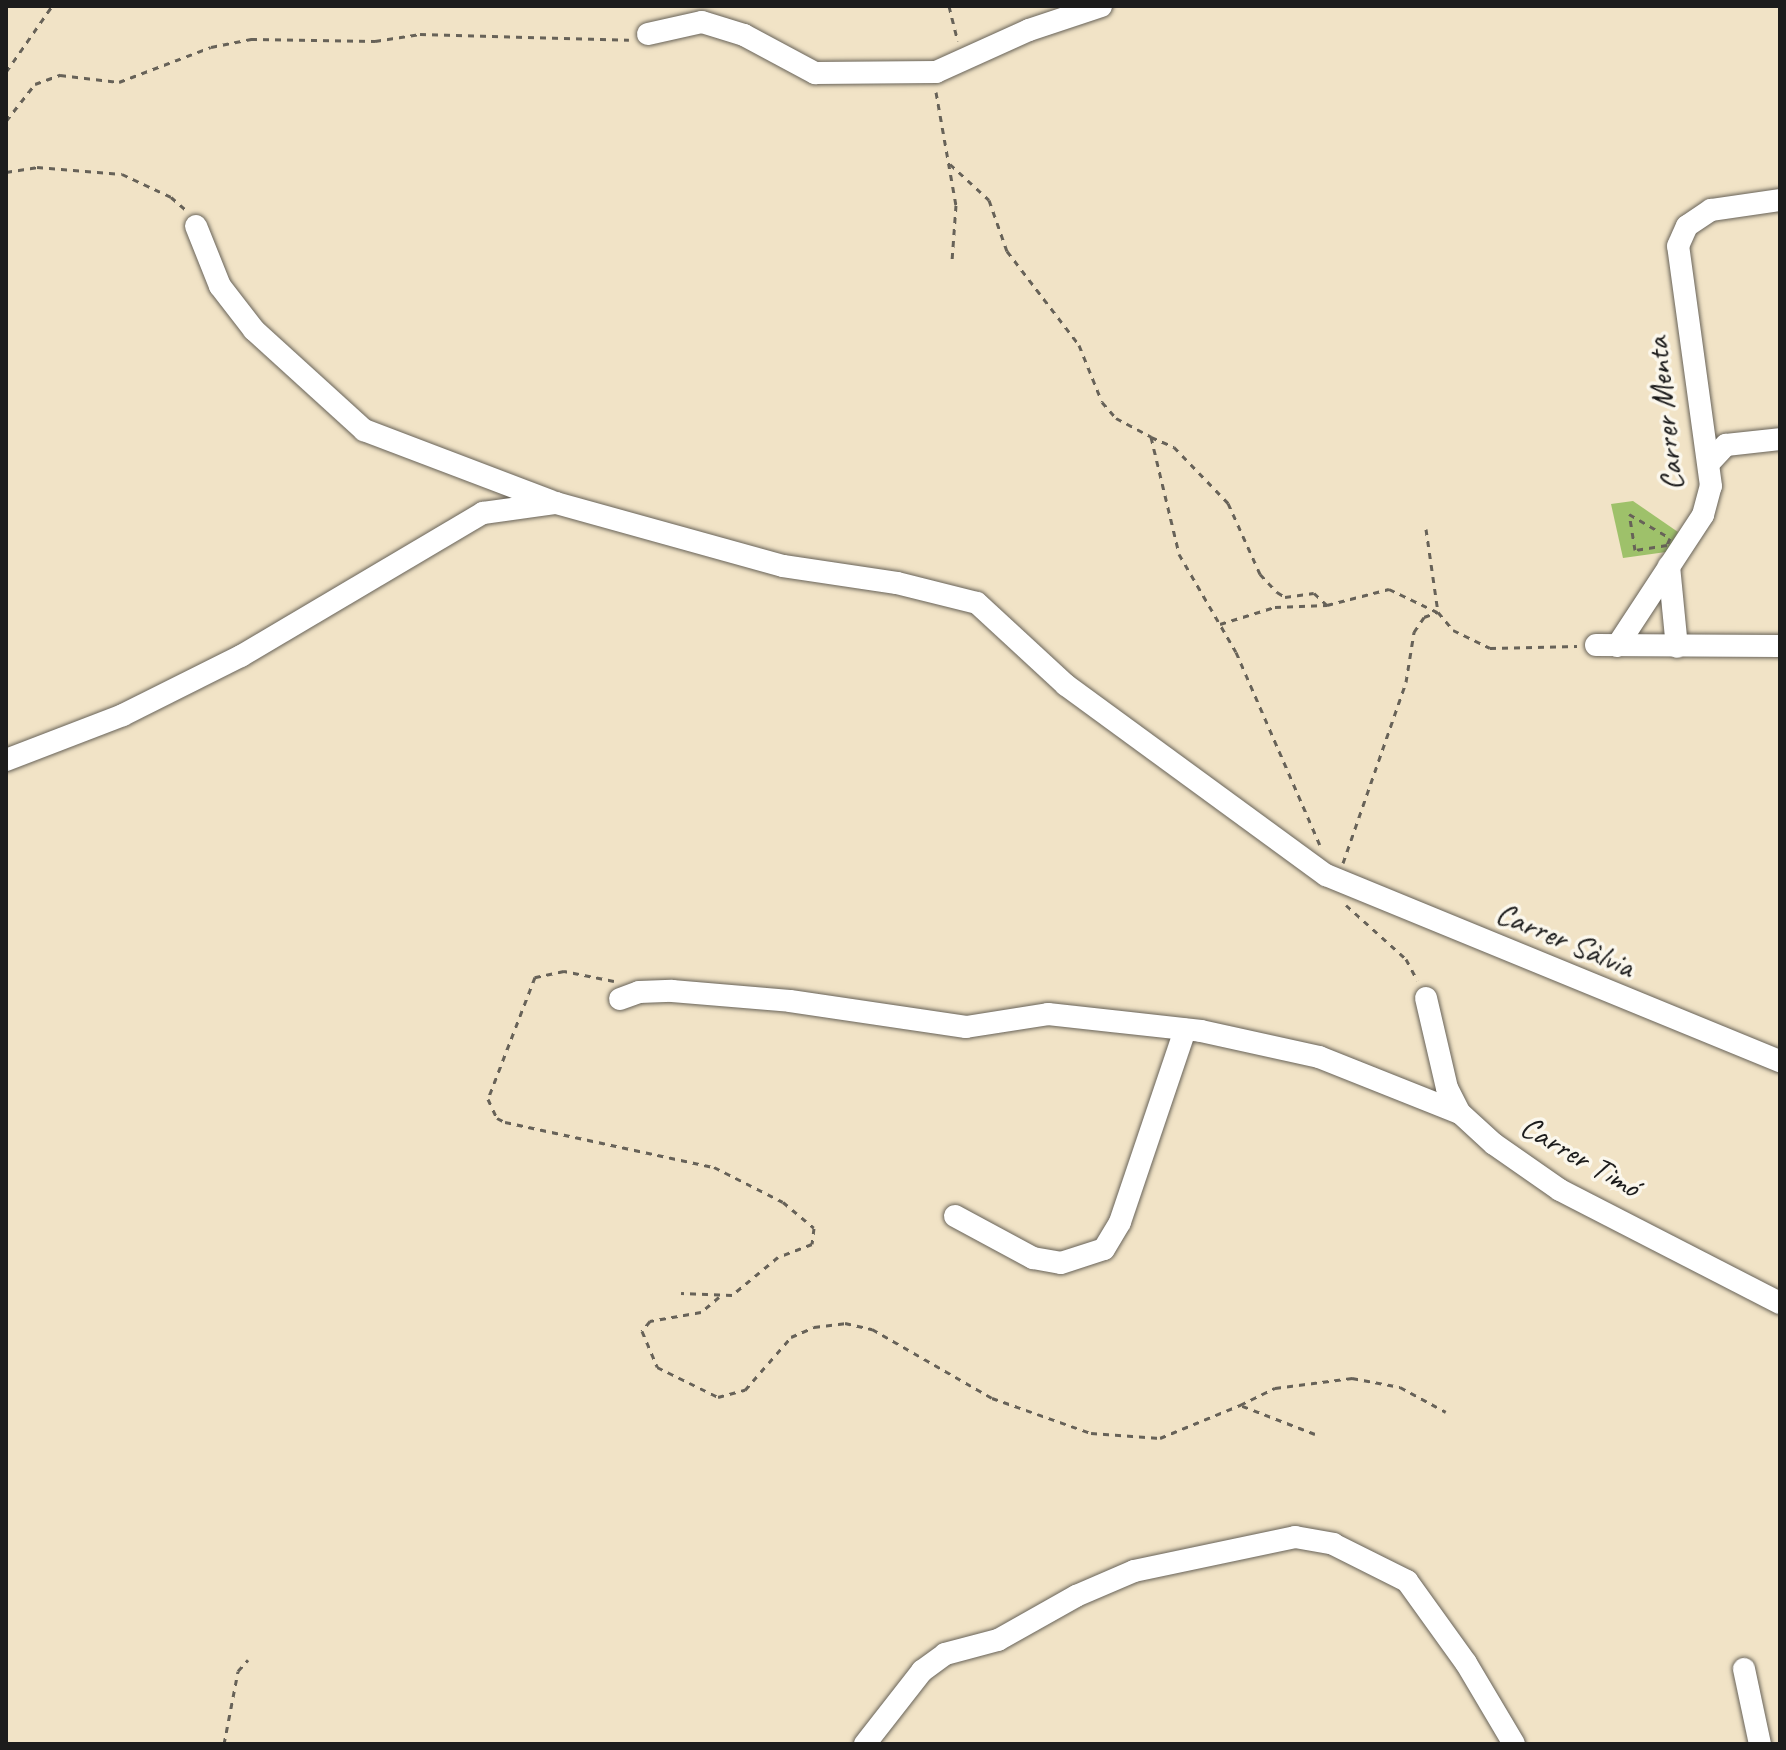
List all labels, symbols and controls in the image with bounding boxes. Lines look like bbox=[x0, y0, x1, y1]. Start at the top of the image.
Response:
street label: Carrer Menta bbox=[1638, 336, 1692, 492]
street label: Carrer Sàlvia bbox=[1490, 894, 1640, 986]
street label: Carrer Timó bbox=[1513, 1107, 1647, 1207]

